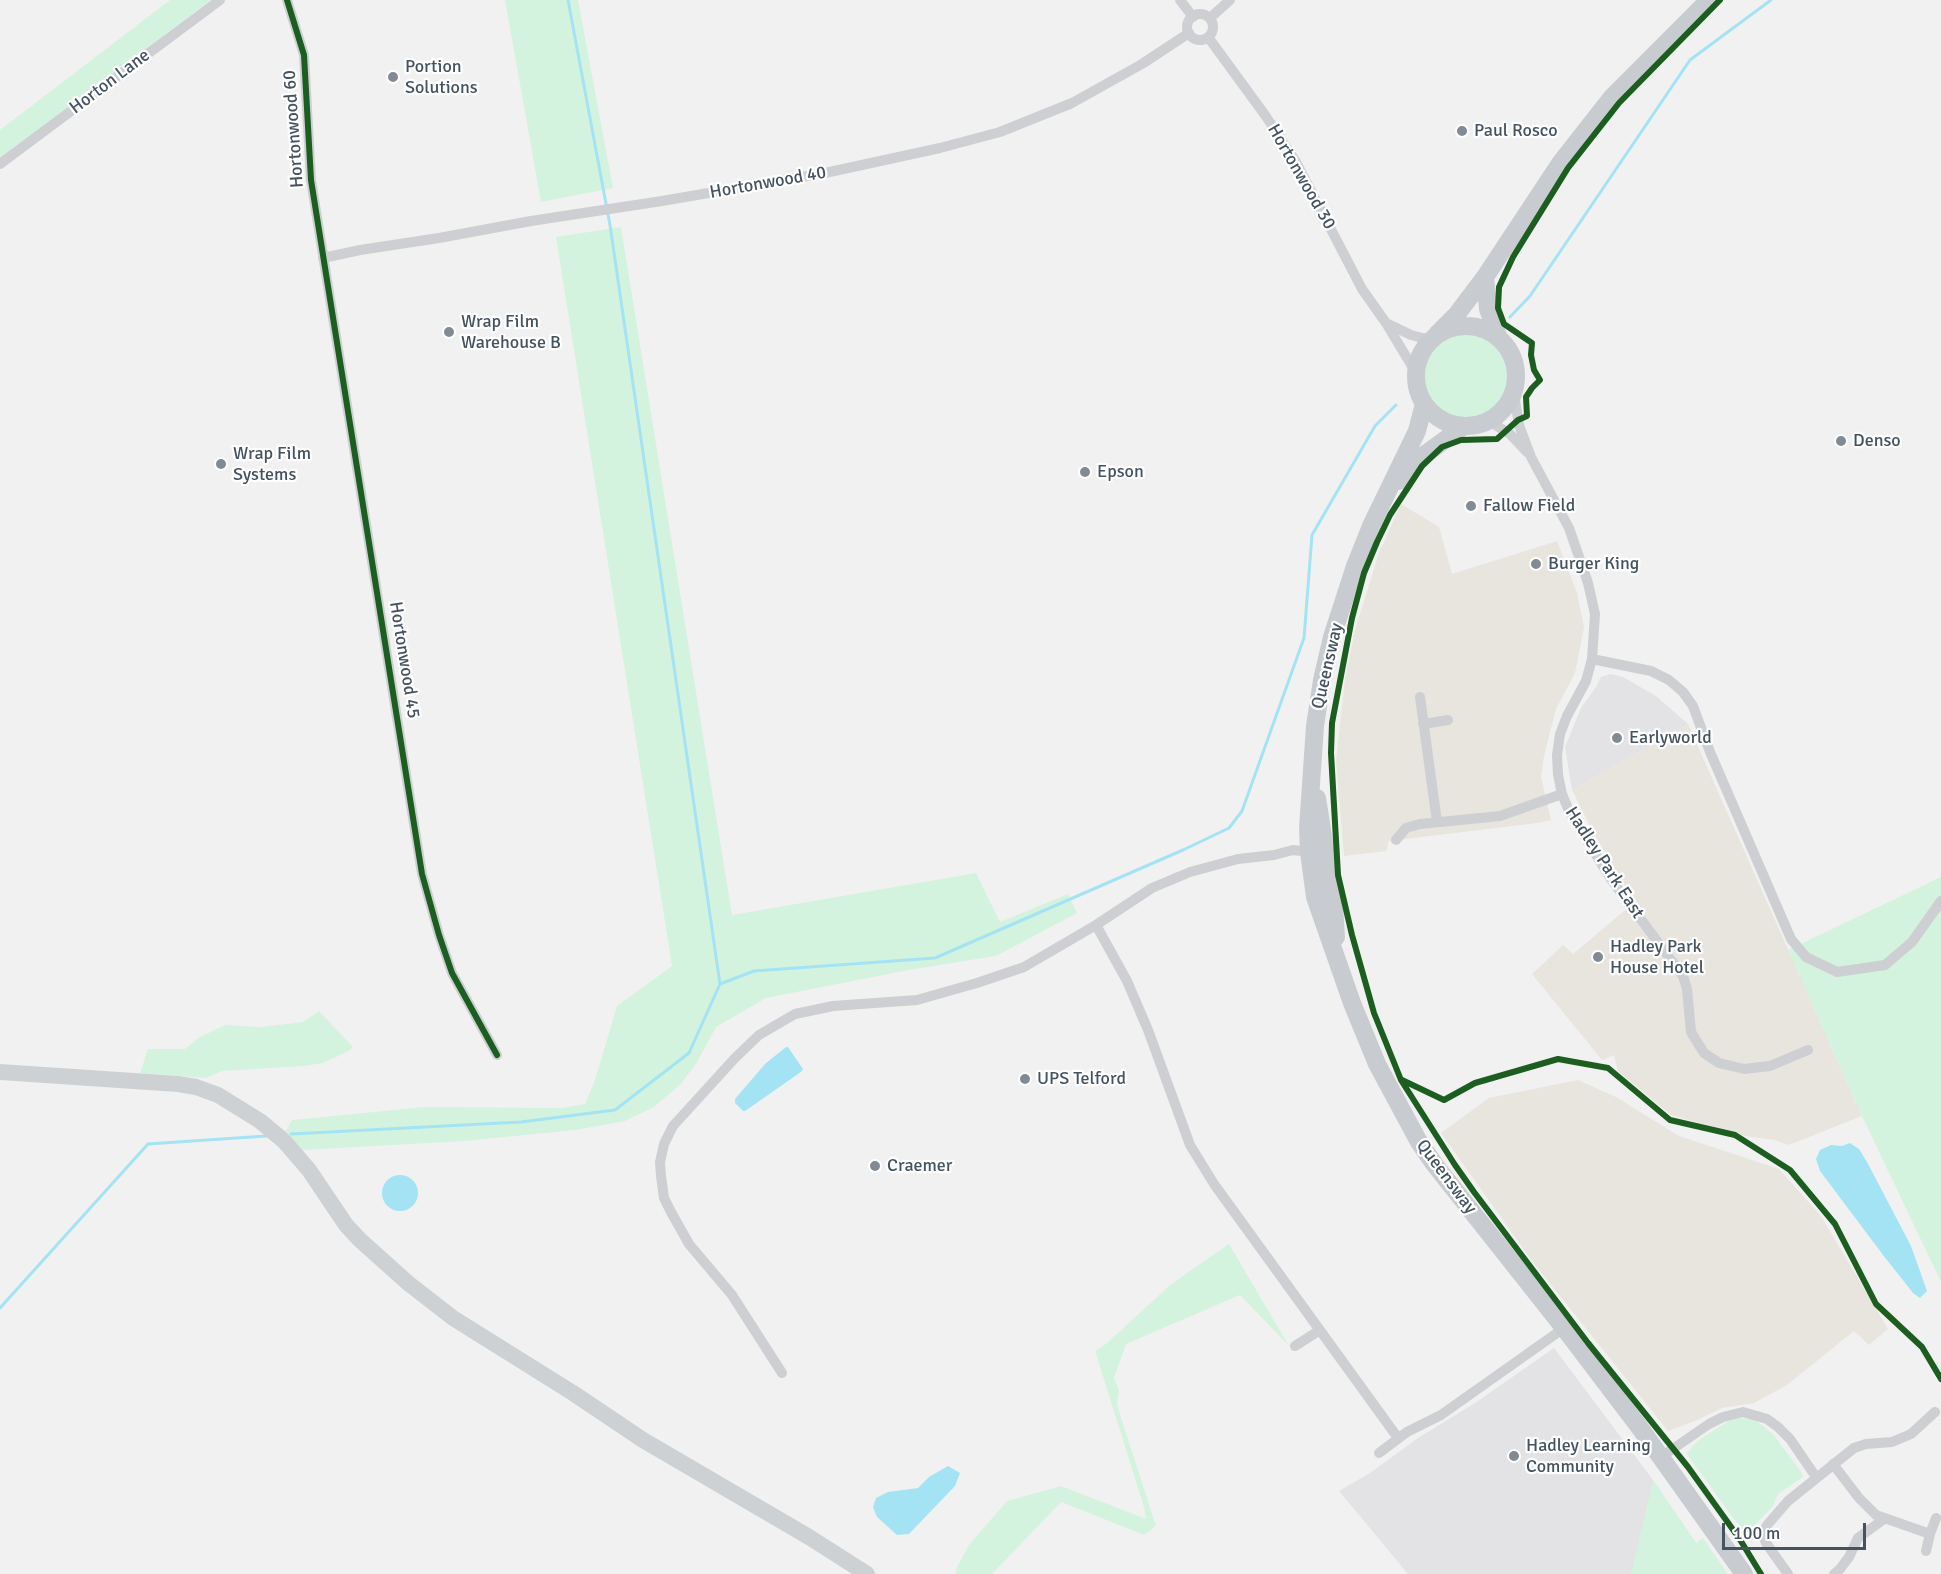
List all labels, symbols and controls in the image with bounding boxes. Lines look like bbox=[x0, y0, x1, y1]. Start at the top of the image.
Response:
street label: Horton Lane bbox=[66, 45, 154, 119]
place label: Portion Solutions bbox=[405, 56, 478, 98]
street label: Hortonwood 60 bbox=[279, 69, 309, 189]
marker: Portion Solutions bbox=[386, 70, 400, 84]
place label: Paul Rosco bbox=[1474, 120, 1558, 142]
street label: Hortonwood 30 bbox=[1262, 121, 1340, 233]
marker: Paul Rosco bbox=[1455, 124, 1469, 138]
street label: Hortonwood 40 bbox=[708, 162, 828, 204]
place label: Wrap Film Warehouse B bbox=[461, 311, 561, 354]
marker: Wrap Film Warehouse B bbox=[442, 325, 456, 339]
place label: Denso bbox=[1853, 430, 1901, 452]
marker: Denso bbox=[1834, 434, 1848, 448]
place label: Wrap Film Systems bbox=[233, 443, 311, 486]
marker: Wrap Film Systems bbox=[214, 457, 228, 471]
place label: Epson bbox=[1097, 461, 1144, 483]
marker: Epson bbox=[1078, 465, 1092, 479]
place label: Fallow Field bbox=[1483, 495, 1575, 517]
marker: Fallow Field bbox=[1464, 499, 1478, 513]
place label: Burger King bbox=[1548, 553, 1639, 575]
marker: Burger King bbox=[1529, 557, 1543, 571]
street label: Hortonwood 45 bbox=[384, 600, 424, 720]
street label: Queensway bbox=[1308, 621, 1348, 711]
place label: Earlyworld bbox=[1629, 727, 1712, 749]
marker: Earlyworld bbox=[1610, 731, 1624, 745]
street label: Hadley Park East bbox=[1560, 803, 1648, 923]
place label: Hadley Park House Hotel bbox=[1610, 936, 1704, 978]
marker: Hadley Park House Hotel bbox=[1591, 950, 1605, 964]
place label: UPS Telford bbox=[1037, 1068, 1126, 1090]
marker: UPS Telford bbox=[1018, 1072, 1032, 1086]
street label: Queensway bbox=[1411, 1136, 1481, 1218]
place label: Craemer bbox=[887, 1155, 952, 1177]
marker: Craemer bbox=[868, 1159, 882, 1173]
place label: Hadley Learning Community bbox=[1526, 1435, 1651, 1478]
marker: Hadley Learning Community bbox=[1507, 1449, 1521, 1463]
scale bar bbox=[1725, 1511, 1869, 1549]
text: 100 m bbox=[1733, 1522, 1780, 1544]

